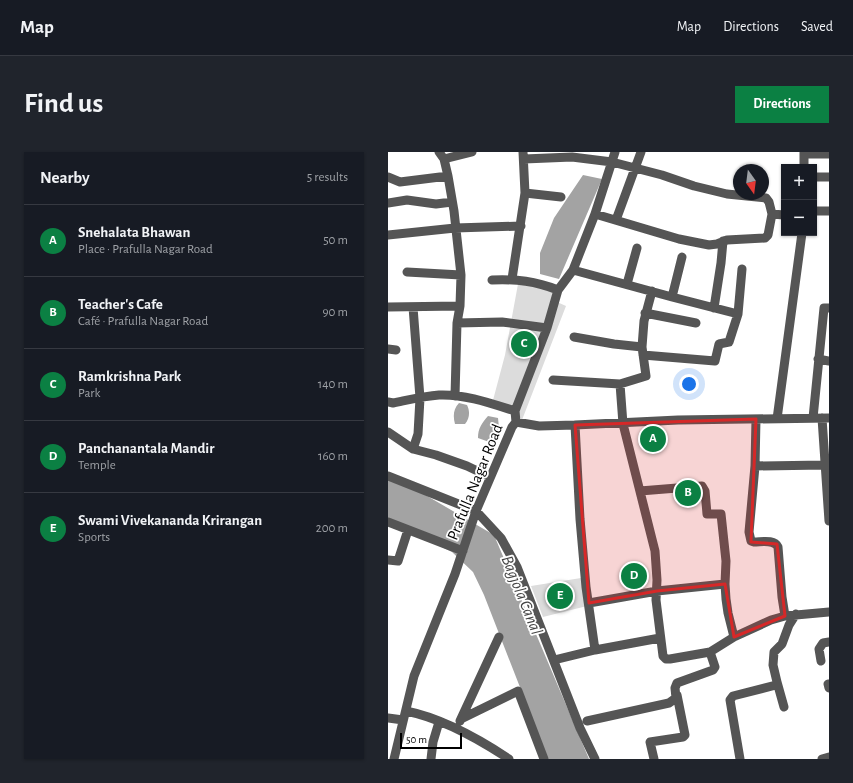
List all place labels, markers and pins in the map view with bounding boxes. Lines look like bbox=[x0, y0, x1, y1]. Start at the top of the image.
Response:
pin: C bbox=[511, 329, 537, 359]
pin: A bbox=[640, 424, 666, 454]
pin: B bbox=[675, 478, 701, 508]
pin: D bbox=[621, 561, 647, 591]
pin: E bbox=[547, 581, 573, 611]

